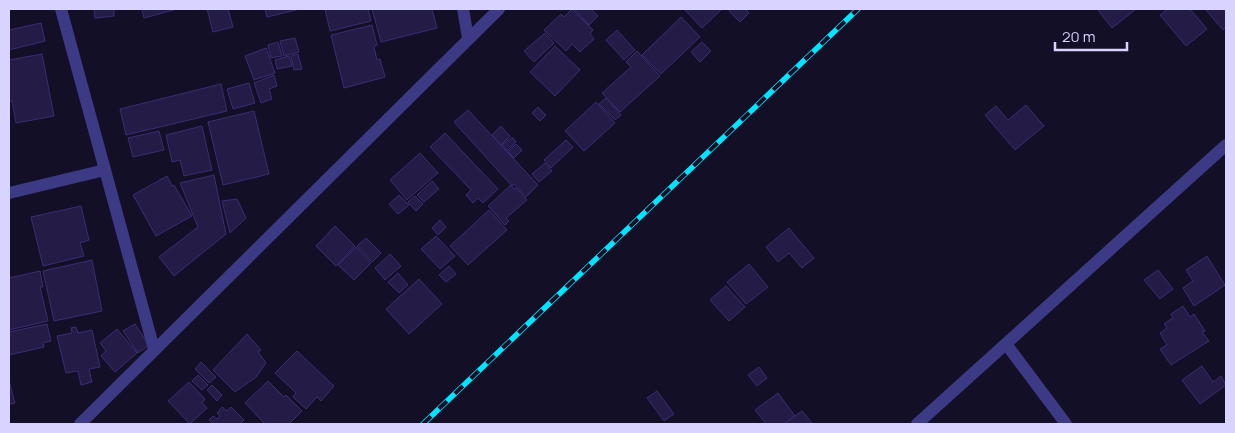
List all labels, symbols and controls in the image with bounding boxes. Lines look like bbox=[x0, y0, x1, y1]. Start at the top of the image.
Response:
scale bar bbox=[1055, 20, 1128, 52]
text: 20 m bbox=[1062, 26, 1095, 47]

